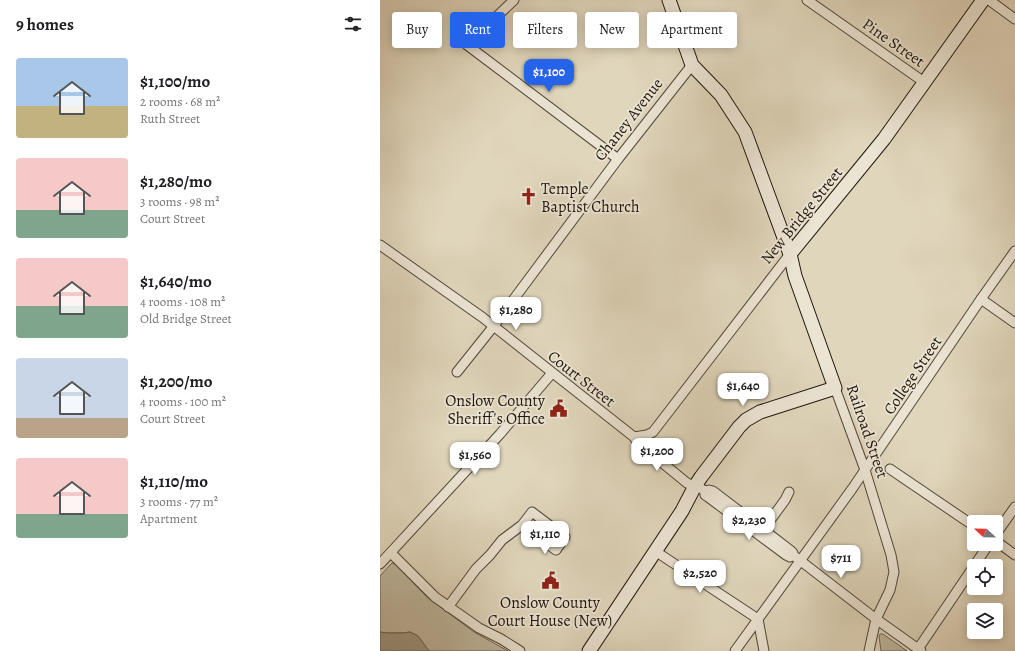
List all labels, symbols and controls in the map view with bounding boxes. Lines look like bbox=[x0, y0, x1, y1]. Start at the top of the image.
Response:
chip: Buy bbox=[392, 12, 442, 48]
chip: Rent bbox=[450, 12, 505, 48]
chip: Filters bbox=[513, 12, 577, 48]
chip: New bbox=[585, 12, 639, 48]
chip: Apartment bbox=[647, 12, 737, 48]
text: 9 homes bbox=[16, 13, 74, 36]
icon: filters bbox=[342, 13, 364, 35]
street label: Pine Street bbox=[858, 13, 929, 72]
pin: $1,100 bbox=[516, 59, 582, 93]
text: $1,100 bbox=[533, 63, 565, 80]
text: $1,100/mo bbox=[140, 70, 210, 93]
street label: Chaney Avenue bbox=[589, 73, 668, 166]
icon: home bbox=[48, 74, 96, 122]
text: 2 rooms · 68 m² bbox=[140, 93, 220, 110]
text: Ruth Street bbox=[140, 110, 200, 127]
street label: New Bridge Street bbox=[756, 162, 848, 269]
text: $1,280/mo bbox=[140, 170, 212, 193]
icon: home bbox=[48, 174, 96, 222]
place label: Temple Baptist Church bbox=[541, 178, 640, 218]
church icon: Temple Baptist Church bbox=[518, 187, 538, 207]
text: 3 rooms · 98 m² bbox=[140, 193, 219, 210]
text: Court Street bbox=[140, 210, 205, 227]
text: $1,640/mo bbox=[140, 270, 212, 293]
icon: home bbox=[48, 274, 96, 322]
text: 4 rooms · 108 m² bbox=[140, 293, 225, 310]
pin: $1,280 bbox=[483, 297, 549, 331]
text: $1,280 bbox=[499, 301, 533, 318]
text: Old Bridge Street bbox=[140, 310, 232, 327]
street label: College Street bbox=[878, 332, 947, 419]
street label: Court Street bbox=[543, 345, 620, 412]
text: $1,200/mo bbox=[140, 370, 213, 393]
pin: $1,640 bbox=[710, 373, 776, 407]
icon: home bbox=[48, 374, 96, 422]
text: $1,640 bbox=[727, 377, 759, 394]
street label: Railroad Street bbox=[841, 381, 893, 481]
place label: Onslow County Sheriff's Office bbox=[445, 390, 546, 430]
text: 4 rooms · 100 m² bbox=[140, 393, 226, 410]
public building icon: Onslow County Sheriff's Office bbox=[548, 399, 568, 419]
text: Court Street bbox=[140, 410, 205, 427]
pin: $1,200 bbox=[624, 438, 690, 472]
pin: $1,560 bbox=[442, 442, 508, 476]
text: $1,200 bbox=[640, 442, 674, 459]
text: $1,560 bbox=[459, 446, 491, 463]
text: $1,110/mo bbox=[140, 470, 208, 493]
icon: home bbox=[48, 474, 96, 522]
text: 3 rooms · 77 m² bbox=[140, 493, 218, 510]
pin: $2,230 bbox=[716, 507, 782, 541]
text: Apartment bbox=[140, 510, 198, 527]
text: $2,230 bbox=[732, 511, 766, 528]
north arrow bbox=[967, 515, 1003, 551]
map controls bbox=[967, 515, 1003, 639]
pin: $1,110 bbox=[512, 521, 578, 555]
text: $1,110 bbox=[530, 525, 560, 542]
pin: $711 bbox=[817, 545, 865, 579]
text: $711 bbox=[831, 549, 851, 566]
button: locate bbox=[967, 559, 1003, 595]
pin: $2,520 bbox=[667, 560, 733, 594]
text: $2,520 bbox=[683, 564, 717, 581]
public building icon: Onslow County Court House (New) bbox=[540, 571, 560, 591]
place label: Onslow County Court House (New) bbox=[488, 592, 612, 632]
button: layers bbox=[967, 603, 1003, 639]

